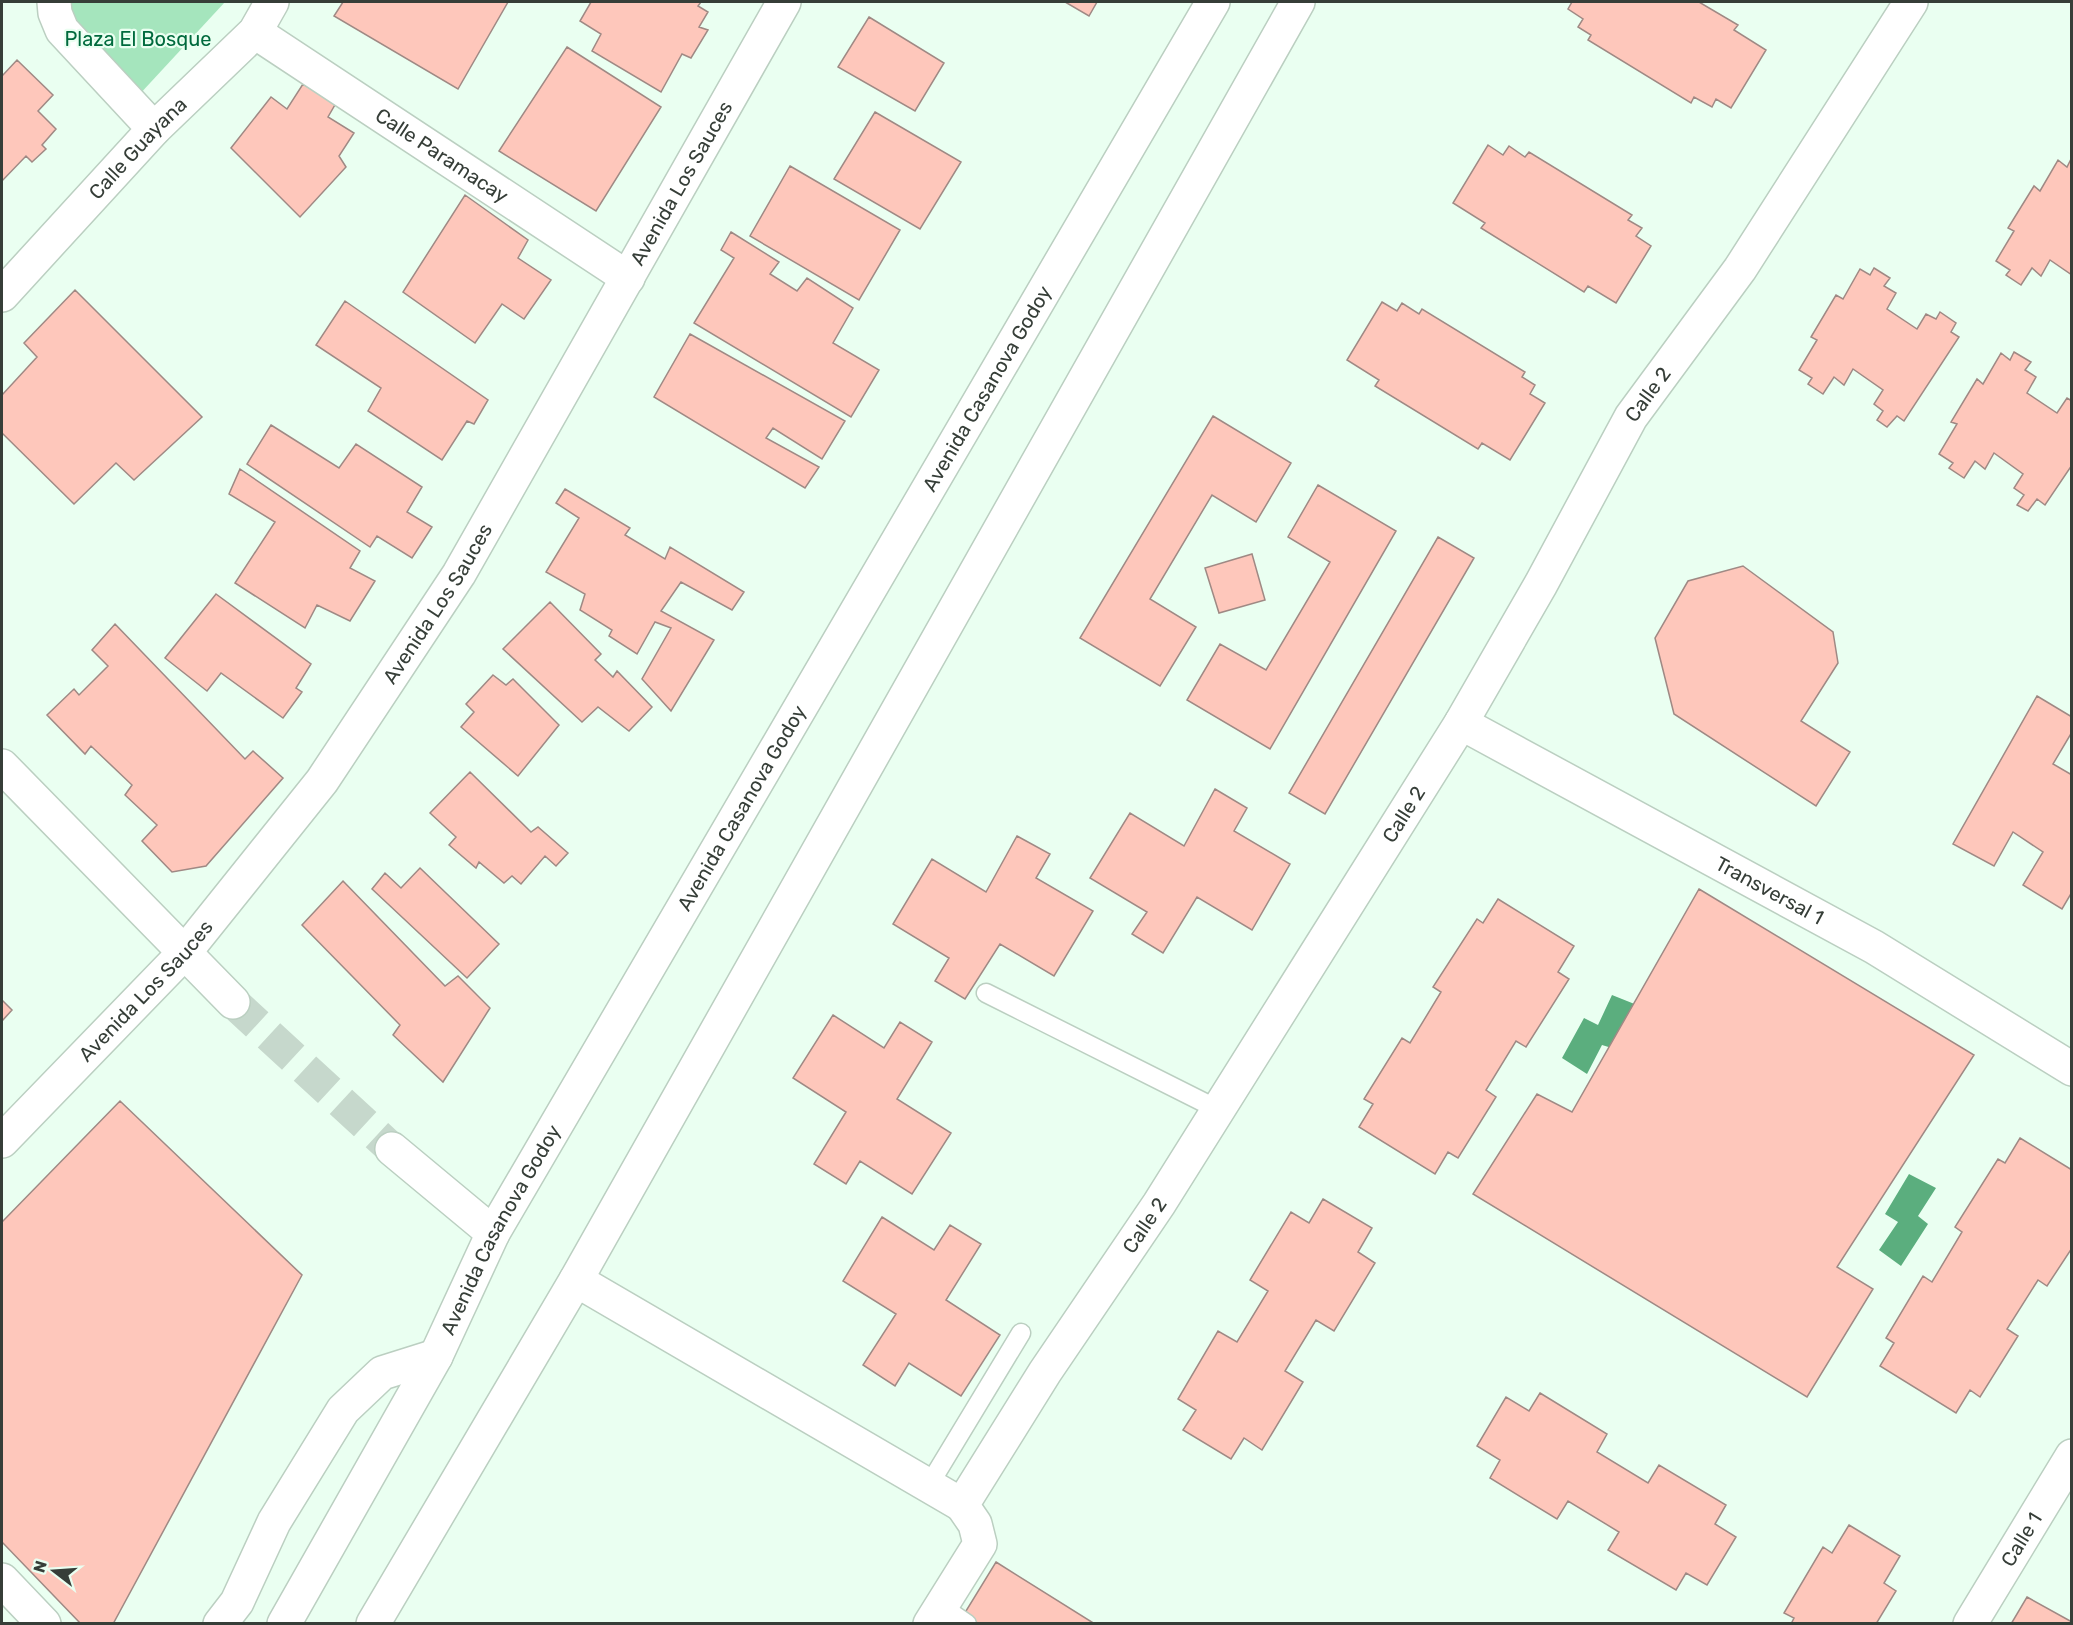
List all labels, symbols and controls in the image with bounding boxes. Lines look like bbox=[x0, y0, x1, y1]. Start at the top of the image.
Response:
park label: Plaza El Bosque bbox=[65, 27, 211, 51]
street label: Calle Guayana bbox=[84, 92, 192, 204]
street label: Avenida Los Sauces bbox=[625, 97, 737, 270]
street label: Calle Paramacay bbox=[371, 103, 513, 208]
street label: Avenida Casanova Godoy bbox=[917, 281, 1056, 496]
street label: Calle 2 bbox=[1620, 362, 1676, 426]
street label: Avenida Los Sauces bbox=[378, 519, 497, 688]
street label: Avenida Casanova Godoy bbox=[672, 701, 811, 915]
street label: Calle 2 bbox=[1377, 782, 1430, 847]
street label: Transversal 1 bbox=[1711, 851, 1828, 929]
street label: Avenida Los Sauces bbox=[74, 915, 218, 1066]
street label: Avenida Casanova Godoy bbox=[436, 1120, 566, 1339]
street label: Calle 2 bbox=[1117, 1193, 1172, 1258]
street label: Calle 1 bbox=[1996, 1508, 2047, 1571]
north arrow bbox=[24, 1541, 84, 1601]
text: N bbox=[29, 1558, 51, 1575]

